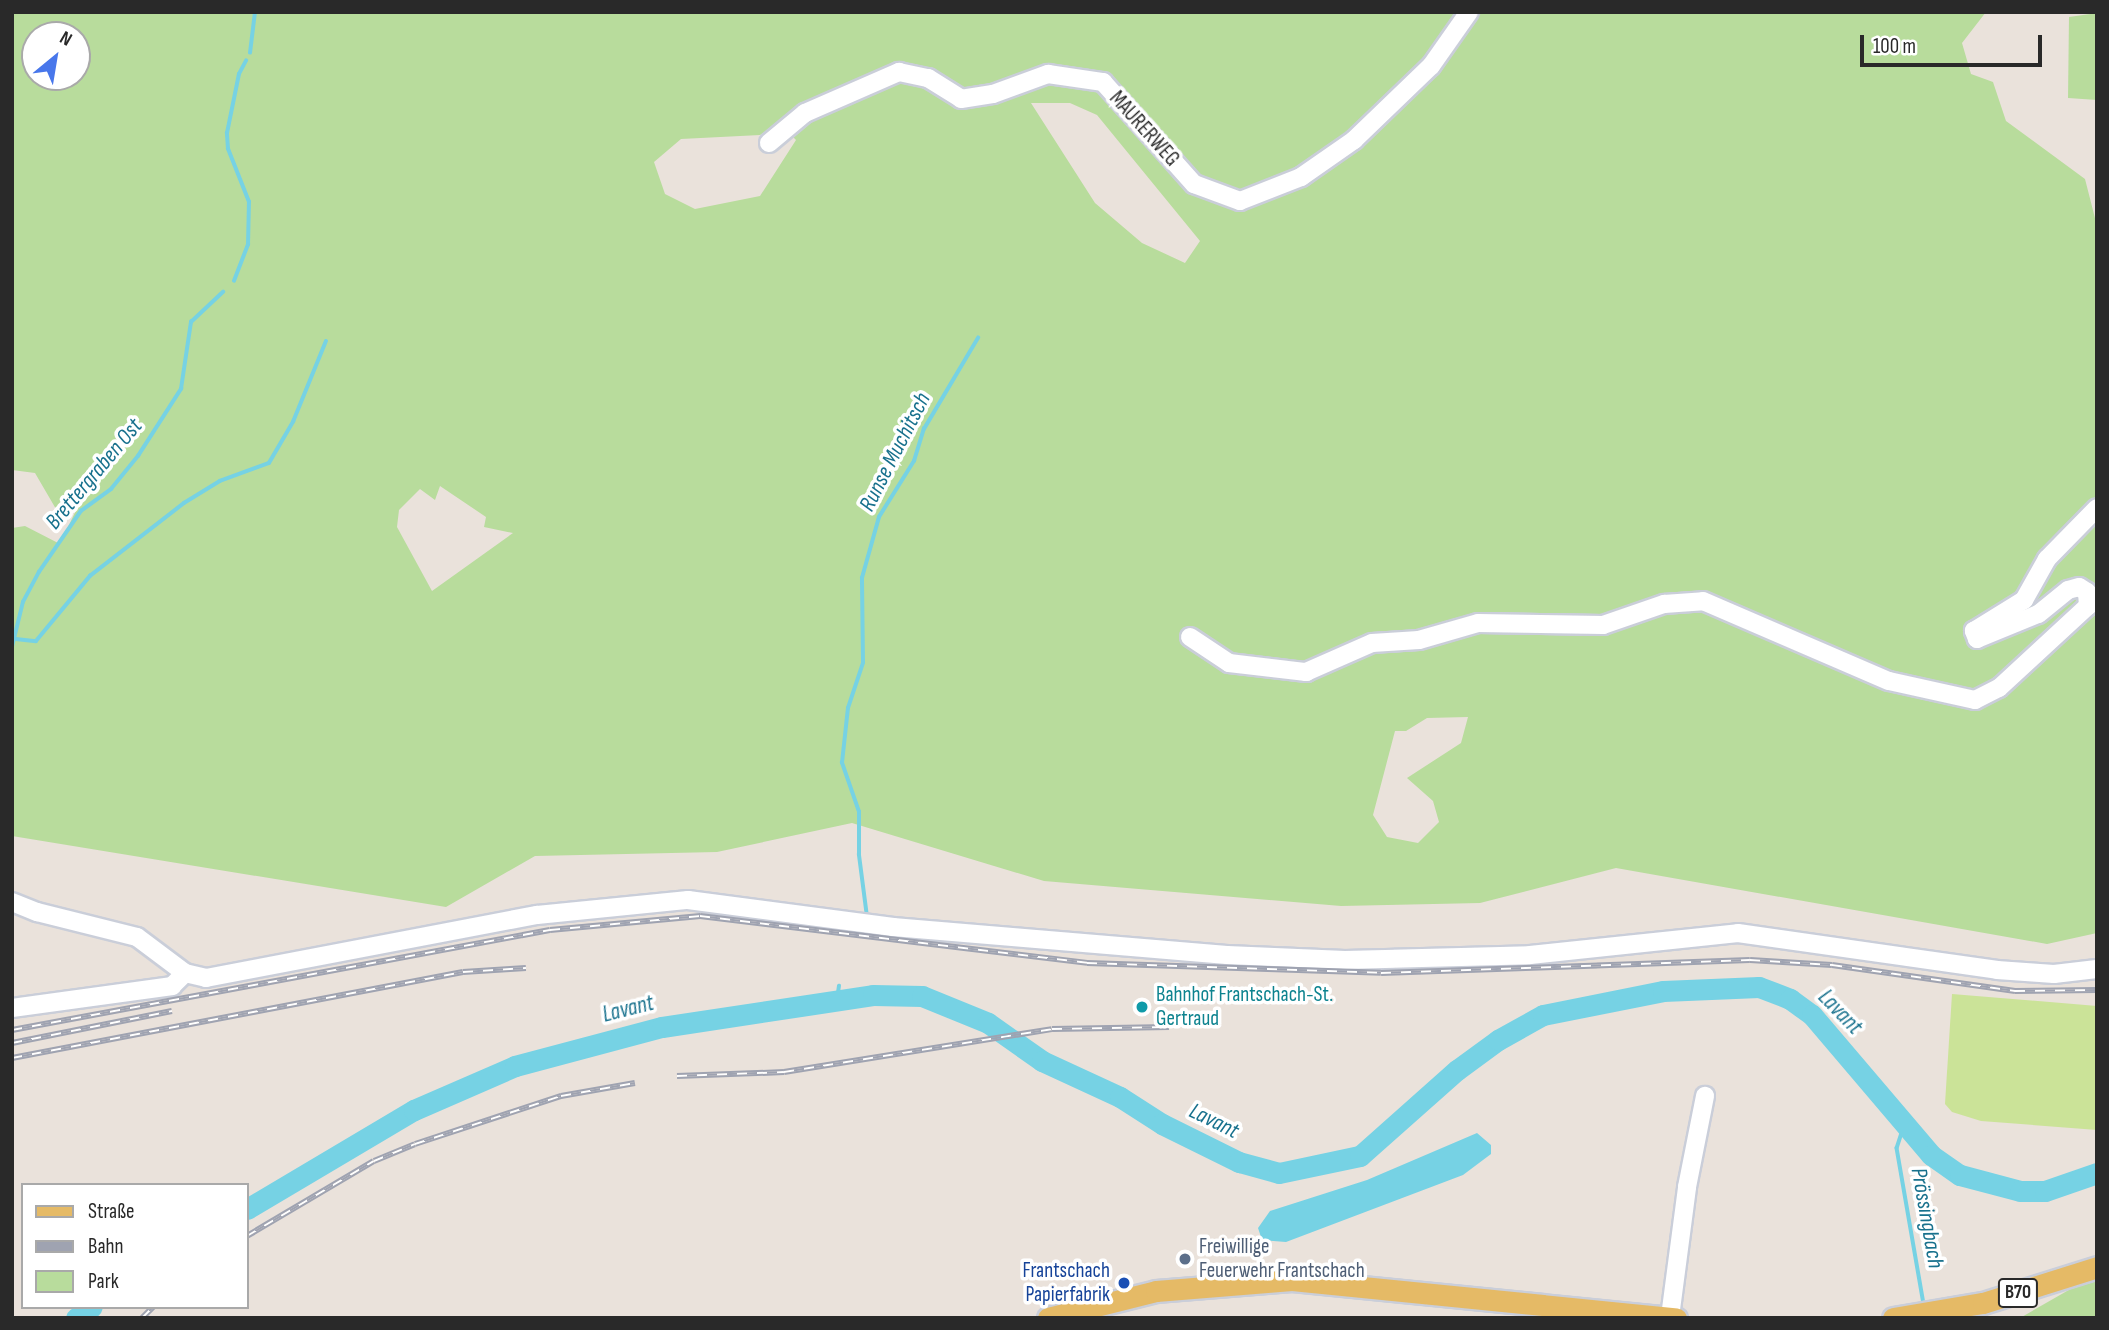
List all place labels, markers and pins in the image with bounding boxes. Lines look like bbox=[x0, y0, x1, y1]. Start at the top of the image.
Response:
place label: Bahnhof Frantschach-St. Gertraud bbox=[1156, 982, 1333, 1032]
marker: Bahnhof Frantschach-St. Gertraud bbox=[1134, 999, 1150, 1015]
place label: Freiwillige Feuerwehr Frantschach bbox=[1199, 1234, 1365, 1284]
marker: Freiwillige Feuerwehr Frantschach bbox=[1177, 1251, 1193, 1267]
place label: Frantschach Papierfabrik bbox=[1022, 1258, 1110, 1308]
marker: Frantschach Papierfabrik bbox=[1116, 1275, 1132, 1291]

